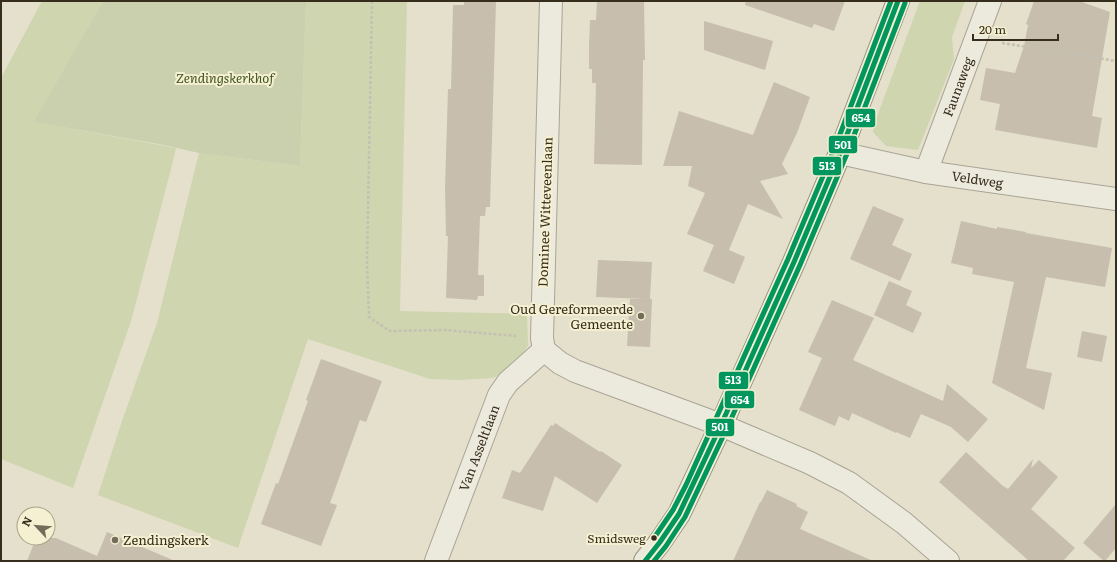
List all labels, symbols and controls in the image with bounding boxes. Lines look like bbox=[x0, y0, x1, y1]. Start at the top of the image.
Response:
scale bar bbox=[973, 16, 1058, 42]
text: 20 m bbox=[979, 20, 1006, 38]
street label: Faunaweg bbox=[938, 53, 978, 119]
park label: Zendingskerkhof bbox=[176, 68, 276, 87]
line badge: 654 bbox=[845, 108, 876, 128]
text: 654 bbox=[852, 109, 871, 125]
line badge: 501 bbox=[828, 135, 858, 154]
street label: Dominee Witteveenlaan bbox=[532, 136, 557, 287]
text: 501 bbox=[834, 136, 852, 152]
line badge: 513 bbox=[812, 156, 842, 176]
text: 513 bbox=[819, 157, 835, 173]
street label: Veldweg bbox=[950, 166, 1005, 192]
place label: Oud Gereformeerde Gemeente bbox=[510, 299, 633, 333]
marker: Oud Gereformeerde Gemeente bbox=[636, 311, 646, 321]
line badge: 513 bbox=[718, 371, 749, 390]
text: 513 bbox=[725, 371, 741, 387]
line badge: 654 bbox=[724, 390, 755, 409]
text: 654 bbox=[731, 391, 750, 407]
street label: Van Asseltlaan bbox=[453, 401, 504, 494]
line badge: 501 bbox=[705, 418, 735, 437]
text: 501 bbox=[711, 418, 729, 434]
north arrow bbox=[16, 506, 56, 546]
text: N bbox=[17, 514, 35, 529]
place label: Smidsweg bbox=[587, 529, 646, 547]
place label: Zendingskerk bbox=[123, 530, 210, 549]
marker: Smidsweg bbox=[649, 533, 659, 543]
marker: Zendingskerk bbox=[110, 535, 120, 545]

